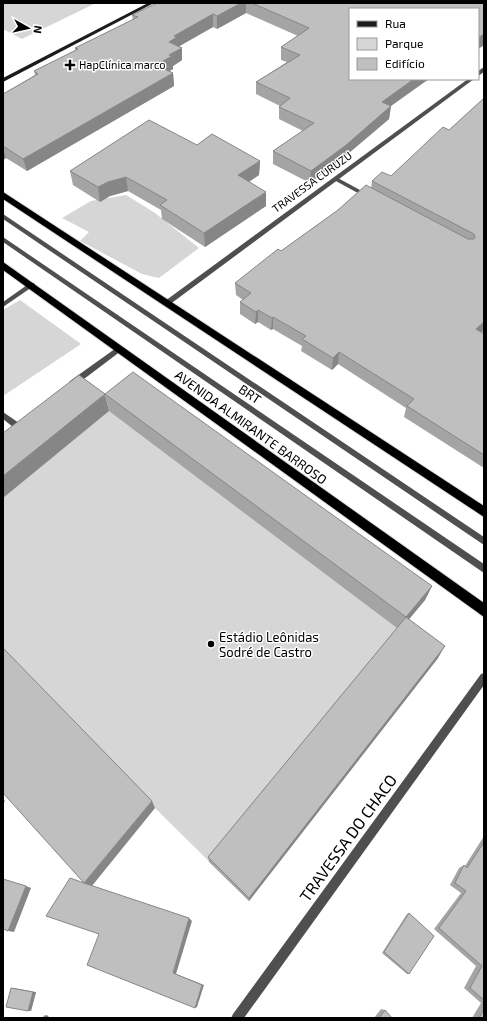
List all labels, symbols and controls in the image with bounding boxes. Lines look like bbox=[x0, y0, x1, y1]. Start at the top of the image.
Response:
north arrow bbox=[8, 8, 48, 48]
legend bbox=[349, 8, 479, 80]
text: Rua bbox=[385, 16, 406, 30]
text: N bbox=[31, 25, 45, 34]
text: Parque bbox=[385, 36, 423, 50]
text: Edifício bbox=[385, 56, 425, 70]
place label: HapClínica marco bbox=[79, 58, 166, 71]
marker: HapClínica marco bbox=[64, 59, 76, 71]
street label: TRAVESSA CURUZU bbox=[269, 148, 354, 215]
street label: AVENIDA ALMIRANTE BARROSO bbox=[172, 367, 330, 487]
street label: BRT bbox=[236, 381, 265, 407]
place label: Estádio Leônidas Sodré de Castro bbox=[219, 629, 319, 660]
marker: Estádio Leônidas Sodré de Castro bbox=[206, 639, 216, 649]
street label: TRAVESSA DO CHACO bbox=[295, 770, 400, 905]

